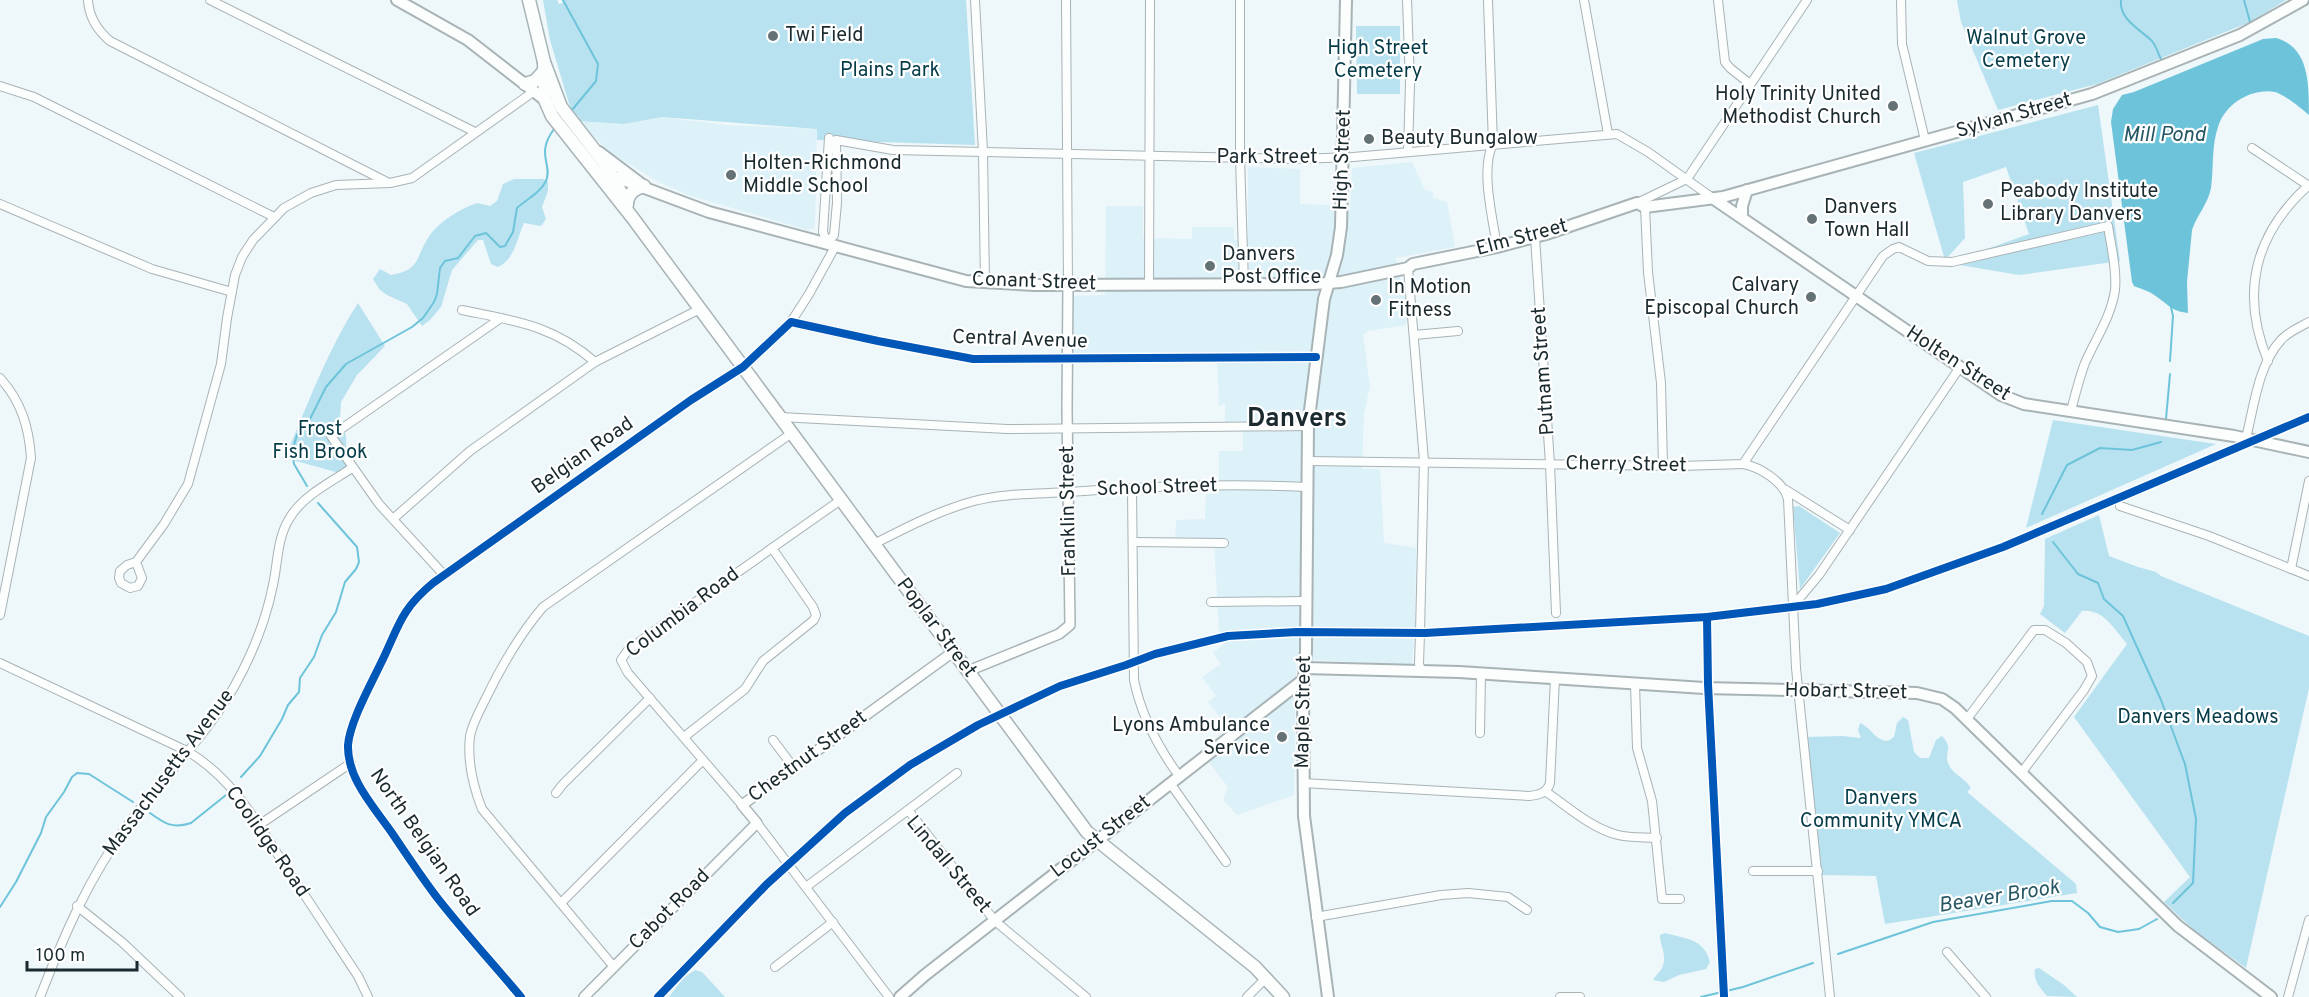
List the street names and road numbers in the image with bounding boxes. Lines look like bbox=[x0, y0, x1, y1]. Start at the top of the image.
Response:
street label: Sylvan Street bbox=[1953, 87, 2075, 145]
street label: High Street bbox=[1328, 109, 1358, 211]
street label: Park Street bbox=[1216, 145, 1318, 171]
street label: Elm Street bbox=[1473, 213, 1571, 263]
street label: Conant Street bbox=[971, 267, 1097, 297]
street label: Putnam Street bbox=[1527, 306, 1561, 436]
street label: Holten Street bbox=[1901, 320, 2015, 408]
street label: Central Avenue bbox=[952, 325, 1088, 355]
street label: Belgian Road bbox=[527, 411, 639, 501]
street label: Franklin Street bbox=[1055, 445, 1083, 577]
street label: Cherry Street bbox=[1565, 451, 1687, 479]
street label: School Street bbox=[1096, 473, 1218, 503]
street label: Columbia Road bbox=[621, 562, 745, 664]
street label: Poplar Street bbox=[890, 573, 982, 683]
street label: Maple Street bbox=[1290, 655, 1318, 769]
street label: Hobart Street bbox=[1784, 678, 1908, 706]
street label: Massachusetts Avenue bbox=[98, 684, 240, 862]
street label: Chestnut Street bbox=[743, 705, 873, 809]
street label: North Belgian Road bbox=[363, 764, 485, 922]
street label: Coolidge Road bbox=[219, 781, 315, 903]
street label: Locust Street bbox=[1046, 790, 1156, 884]
street label: Lindall Street bbox=[900, 811, 996, 919]
street label: Cabot Road bbox=[624, 864, 716, 956]

